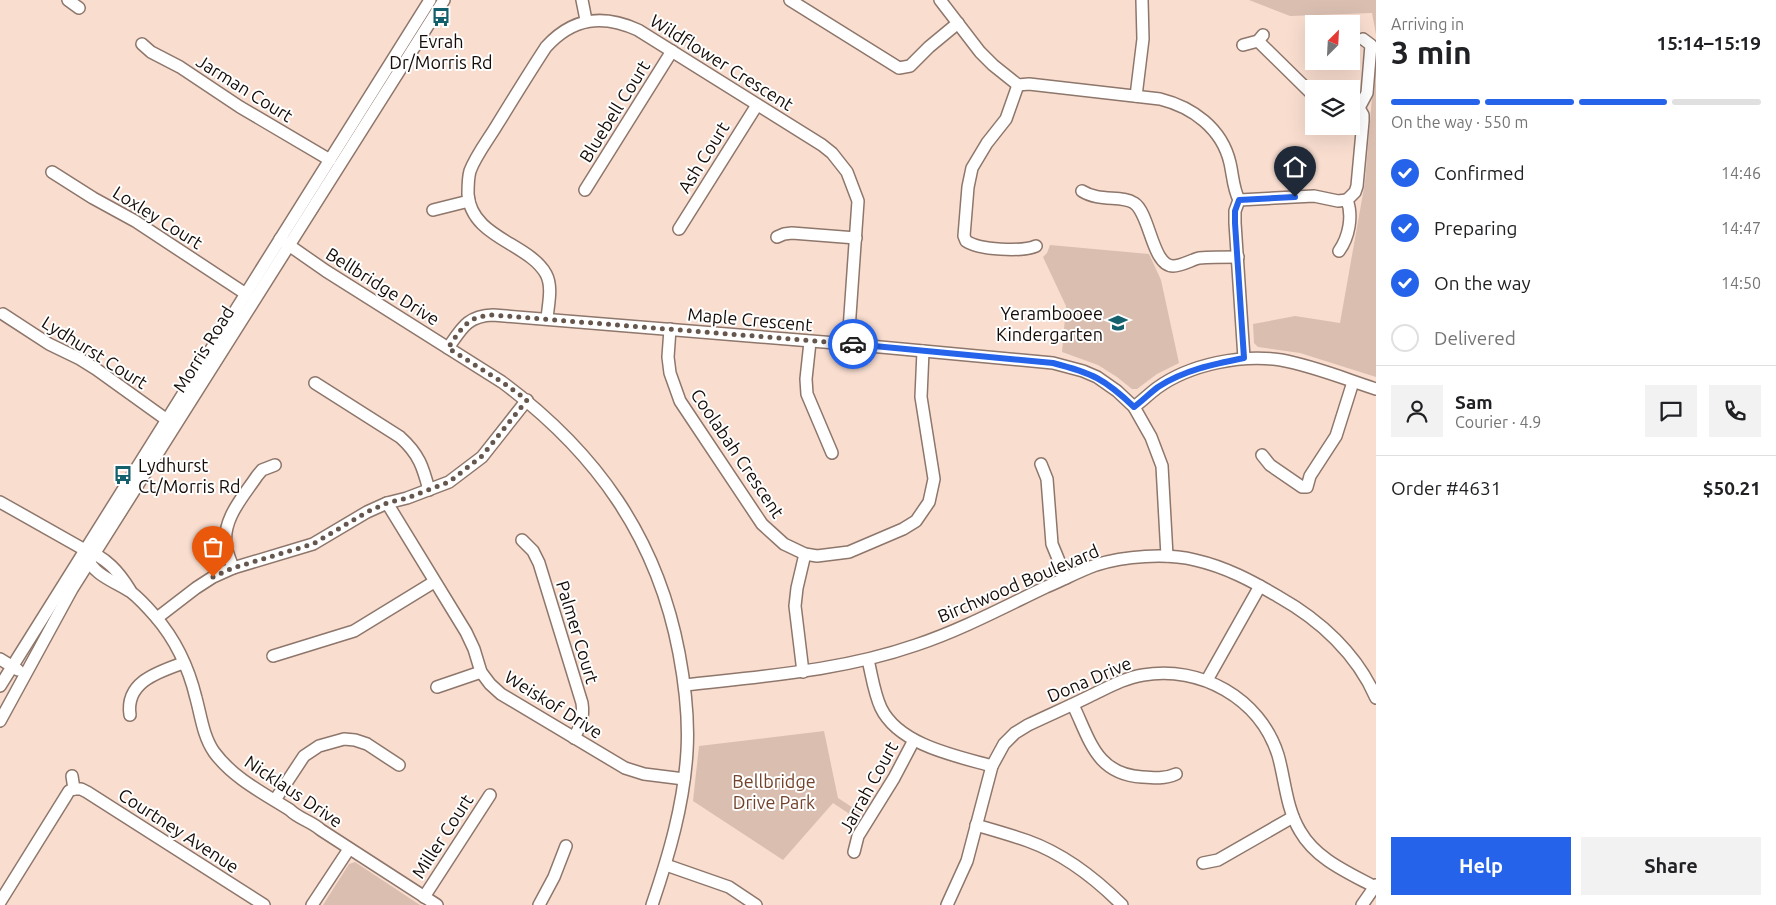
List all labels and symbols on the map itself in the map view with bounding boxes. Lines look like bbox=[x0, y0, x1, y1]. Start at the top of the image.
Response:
bus stop icon: Evrah Dr/Morris Rd bbox=[430, 6, 452, 28]
street label: Wildflower Crescent bbox=[647, 10, 797, 114]
north arrow bbox=[1305, 15, 1360, 70]
place label: Evrah Dr/Morris Rd bbox=[389, 31, 493, 72]
street label: Jarman Court bbox=[193, 50, 297, 126]
street label: Bluebell Court bbox=[575, 56, 653, 166]
street label: Ash Court bbox=[673, 118, 733, 196]
pin bbox=[1274, 146, 1316, 197]
street label: Loxley Court bbox=[110, 182, 206, 252]
street label: Bellbridge Drive bbox=[323, 243, 443, 329]
street label: Morris Road bbox=[169, 302, 237, 396]
place label: Yerambooee Kindergarten bbox=[996, 303, 1103, 344]
street label: Maple Crescent bbox=[687, 304, 813, 334]
street label: Lydhurst Court bbox=[39, 312, 151, 392]
school or university icon: Yerambooee Kindergarten bbox=[1107, 312, 1129, 334]
courier bbox=[828, 319, 878, 369]
street label: Coolabah Crescent bbox=[687, 385, 789, 521]
place label: Lydhurst Ct/Morris Rd bbox=[138, 455, 241, 496]
bus stop icon: Lydhurst Ct/Morris Rd bbox=[112, 464, 134, 486]
pin bbox=[192, 526, 234, 577]
street label: Birchwood Boulevard bbox=[934, 540, 1102, 626]
street label: Palmer Court bbox=[553, 578, 603, 686]
street label: Dona Drive bbox=[1044, 652, 1134, 706]
street label: Weiskof Drive bbox=[502, 666, 606, 742]
street label: Jarrah Court bbox=[835, 738, 901, 836]
street label: Nicklaus Drive bbox=[241, 751, 347, 831]
park label: Bellbridge Drive Park bbox=[732, 771, 816, 812]
street label: Courtney Avenue bbox=[115, 784, 243, 876]
street label: Miller Court bbox=[407, 790, 477, 882]

